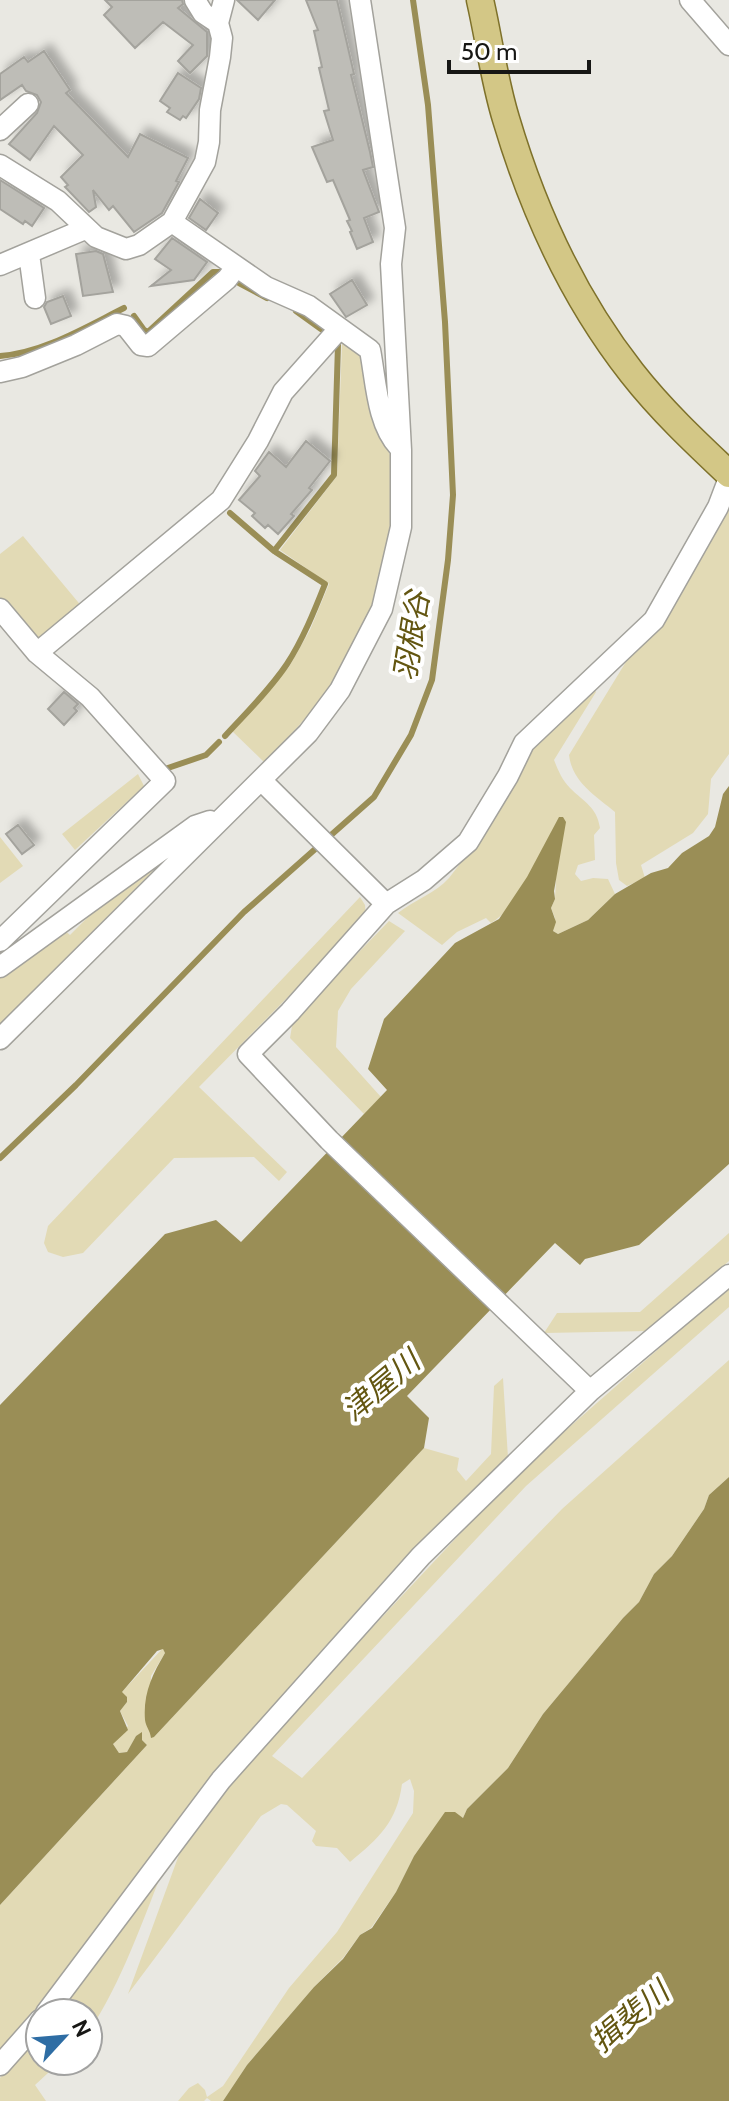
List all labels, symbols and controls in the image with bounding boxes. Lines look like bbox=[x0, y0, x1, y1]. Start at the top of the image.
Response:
scale bar bbox=[449, 24, 589, 74]
text: 50 m bbox=[461, 37, 517, 66]
water label: 羽根谷 bbox=[386, 586, 437, 683]
water label: 津屋川 bbox=[334, 1341, 429, 1429]
water label: 揖斐川 bbox=[583, 1972, 678, 2060]
north arrow bbox=[24, 1997, 104, 2077]
text: N bbox=[66, 2016, 97, 2041]

